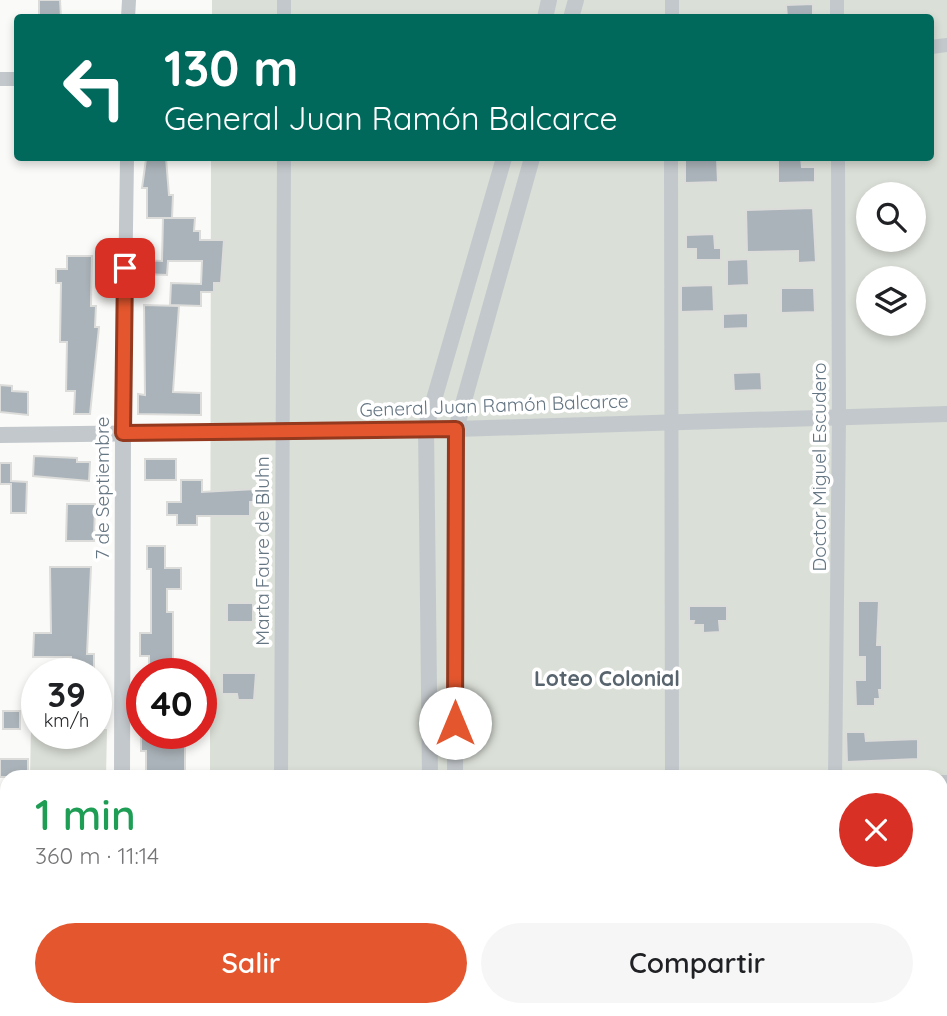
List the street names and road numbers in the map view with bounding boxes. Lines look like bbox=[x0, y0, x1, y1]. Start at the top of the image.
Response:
street label: Doctor Miguel Escudero bbox=[807, 362, 831, 572]
street label: General Juan Ramón Balcarce bbox=[359, 388, 629, 422]
street label: 7 de Septiembre bbox=[90, 416, 114, 560]
street label: Marta Faure de Bluhn bbox=[250, 456, 274, 646]

